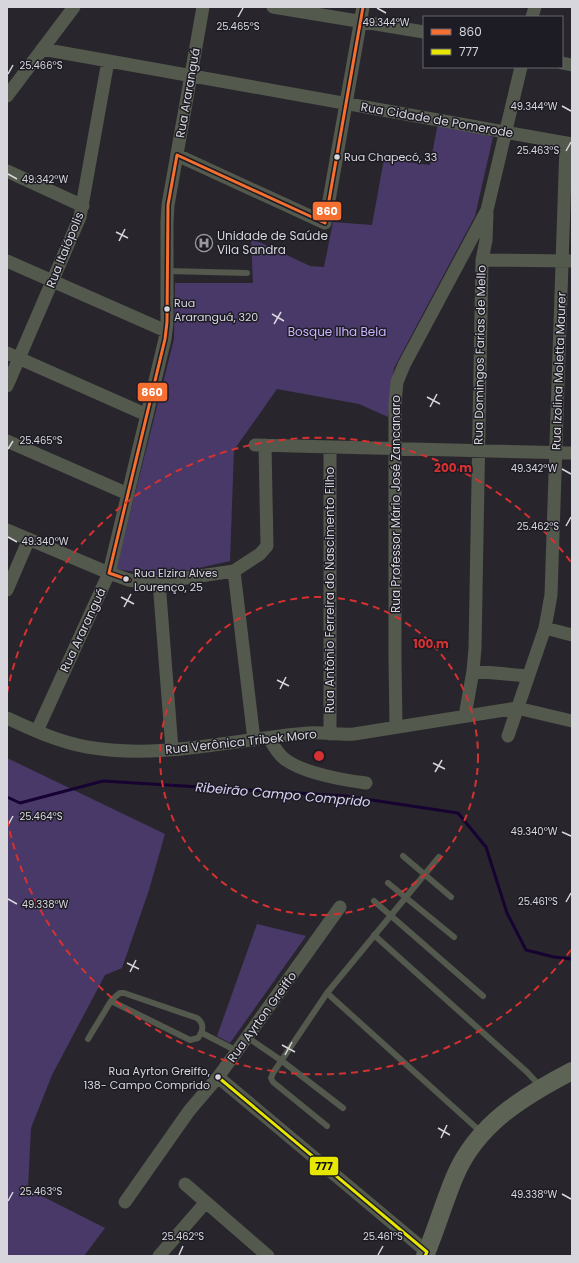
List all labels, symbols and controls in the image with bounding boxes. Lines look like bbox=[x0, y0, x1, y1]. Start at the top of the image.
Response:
text: 49.344°W bbox=[362, 15, 410, 30]
legend bbox=[423, 16, 563, 68]
text: 25.465°S bbox=[216, 19, 260, 34]
text: 860 bbox=[459, 23, 482, 40]
text: 777 bbox=[459, 43, 479, 60]
street label: Rua Araranguá bbox=[171, 47, 204, 139]
text: 25.466°S bbox=[19, 58, 63, 73]
street label: Rua Cidade de Pomerode bbox=[360, 98, 515, 141]
text: 49.344°W bbox=[510, 99, 558, 114]
text: 25.463°S bbox=[517, 143, 559, 158]
place label: Rua Chapecó, 33 bbox=[344, 149, 437, 165]
marker: Rua Chapecó, 33 bbox=[332, 152, 342, 162]
text: 49.342°W bbox=[22, 172, 68, 187]
line badge: 860 bbox=[312, 201, 342, 221]
text: 860 bbox=[316, 203, 338, 219]
street label: Rua Itaiópolis bbox=[42, 209, 87, 290]
place label: Unidade de Saúde Vila Sandra bbox=[217, 227, 328, 258]
hospital icon: Unidade de Saúde Vila Sandra bbox=[194, 233, 214, 253]
street label: Rua Domingos Farias de Mello bbox=[469, 265, 490, 445]
street label: Rua Izolina Moletta Maurer bbox=[547, 291, 570, 450]
place label: Rua Araranguá, 320 bbox=[174, 295, 258, 325]
marker: Rua Araranguá, 320 bbox=[162, 304, 172, 314]
park label: Bosque Ilha Bela bbox=[288, 323, 386, 340]
line badge: 860 bbox=[137, 382, 168, 402]
text: 860 bbox=[141, 384, 163, 400]
street label: Rua Professor Mário José Zancanaro bbox=[387, 395, 404, 613]
text: 25.465°S bbox=[19, 433, 63, 448]
text: 200 m bbox=[434, 459, 472, 476]
text: 49.342°W bbox=[511, 461, 557, 476]
street label: Rua Antônio Ferreira do Nascimento Filho bbox=[321, 467, 338, 713]
text: 25.462°S bbox=[517, 519, 559, 534]
text: 49.340°W bbox=[21, 534, 69, 549]
place label: Rua Elzira Alves Lourenço, 25 bbox=[134, 565, 218, 595]
marker: Rua Elzira Alves Lourenço, 25 bbox=[121, 574, 131, 584]
street label: Rua Araranguá bbox=[56, 585, 110, 675]
text: 100 m bbox=[413, 635, 449, 652]
street label: Rua Verônica Tribek Moro bbox=[164, 725, 318, 758]
centre of rings bbox=[312, 749, 326, 763]
water label: Ribeirão Campo Comprido bbox=[195, 777, 371, 812]
text: 25.464°S bbox=[19, 809, 63, 824]
text: 49.340°W bbox=[510, 824, 558, 839]
text: 25.461°S bbox=[518, 894, 558, 909]
text: 49.338°W bbox=[22, 897, 69, 912]
street label: Rua Ayrton Greiffo bbox=[223, 968, 300, 1066]
place label: Rua Ayrton Greiffo, 138- Campo Comprido bbox=[84, 1063, 210, 1093]
marker: Rua Ayrton Greiffo, 138- Campo Comprido bbox=[213, 1072, 223, 1082]
line badge: 777 bbox=[309, 1156, 339, 1176]
text: 777 bbox=[315, 1158, 333, 1174]
text: 25.463°S bbox=[20, 1184, 62, 1199]
text: 49.338°W bbox=[511, 1187, 558, 1202]
text: 25.462°S bbox=[162, 1229, 204, 1244]
text: 25.461°S bbox=[363, 1229, 403, 1244]

